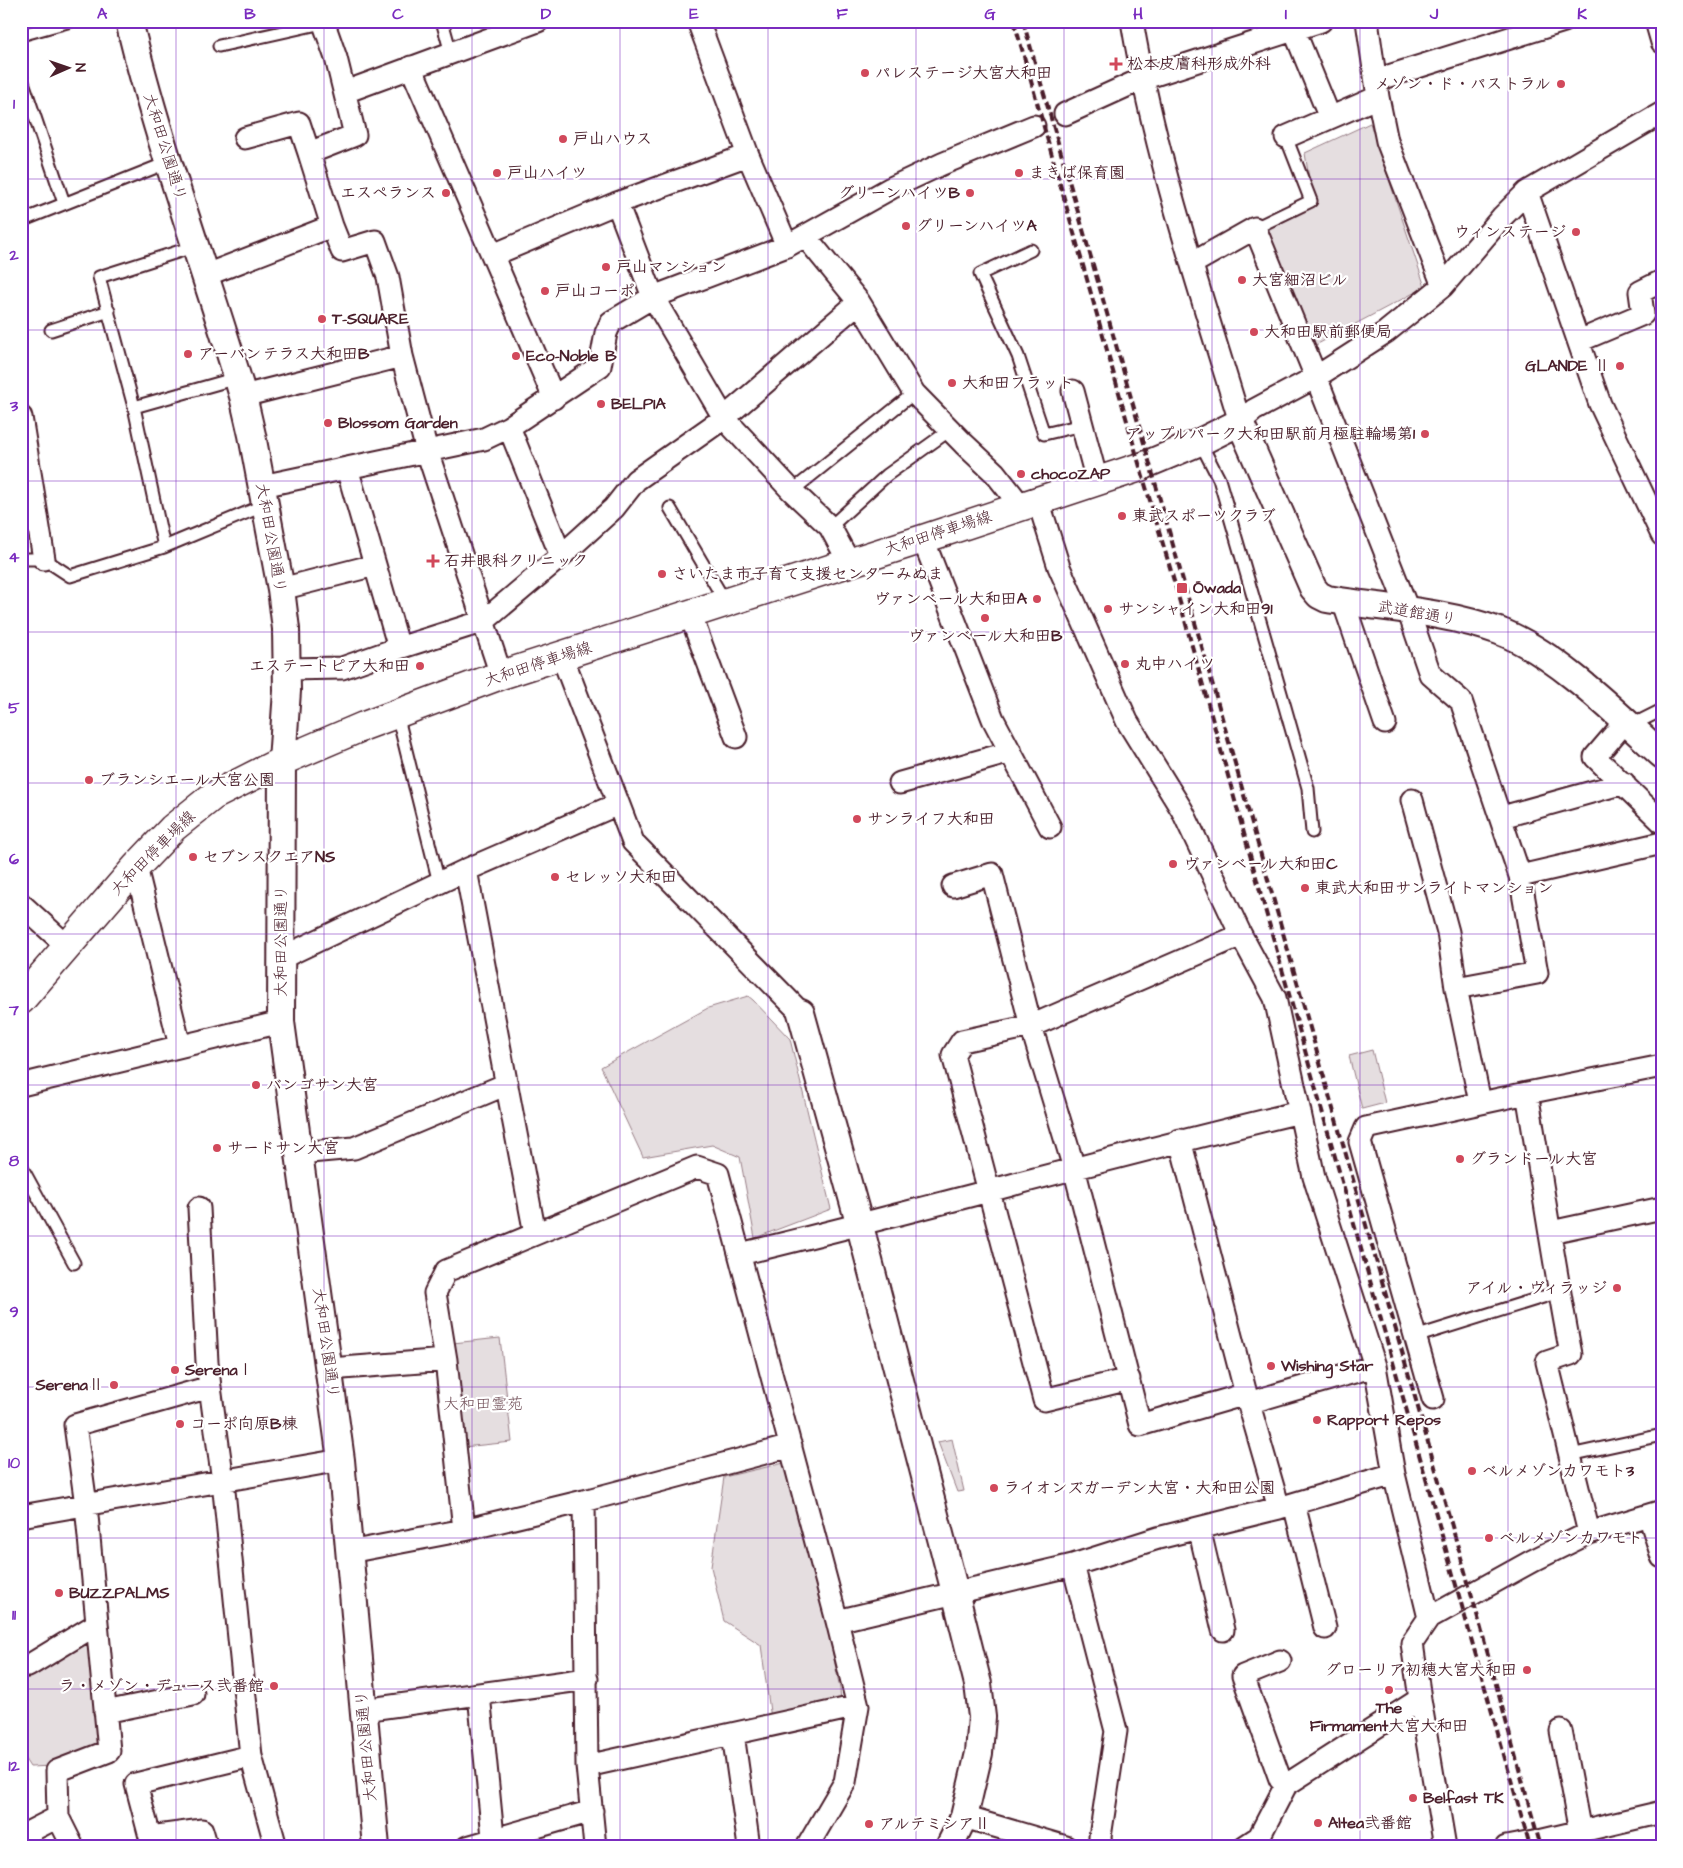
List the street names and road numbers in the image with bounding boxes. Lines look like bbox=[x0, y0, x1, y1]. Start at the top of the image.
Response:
street label: 大和田公園通り bbox=[138, 90, 192, 204]
street label: 大和田公園通り bbox=[250, 481, 292, 595]
street label: 大和田停車場線 bbox=[881, 505, 995, 561]
street label: 武道館通り bbox=[1376, 595, 1458, 631]
street label: 大和田停車場線 bbox=[481, 636, 595, 692]
street label: 大和田停車場線 bbox=[106, 806, 200, 900]
street label: 大和田公園通り bbox=[270, 885, 292, 997]
street label: 大和田公園通り bbox=[307, 1286, 345, 1400]
street label: 大和田公園通り bbox=[350, 1689, 382, 1803]

